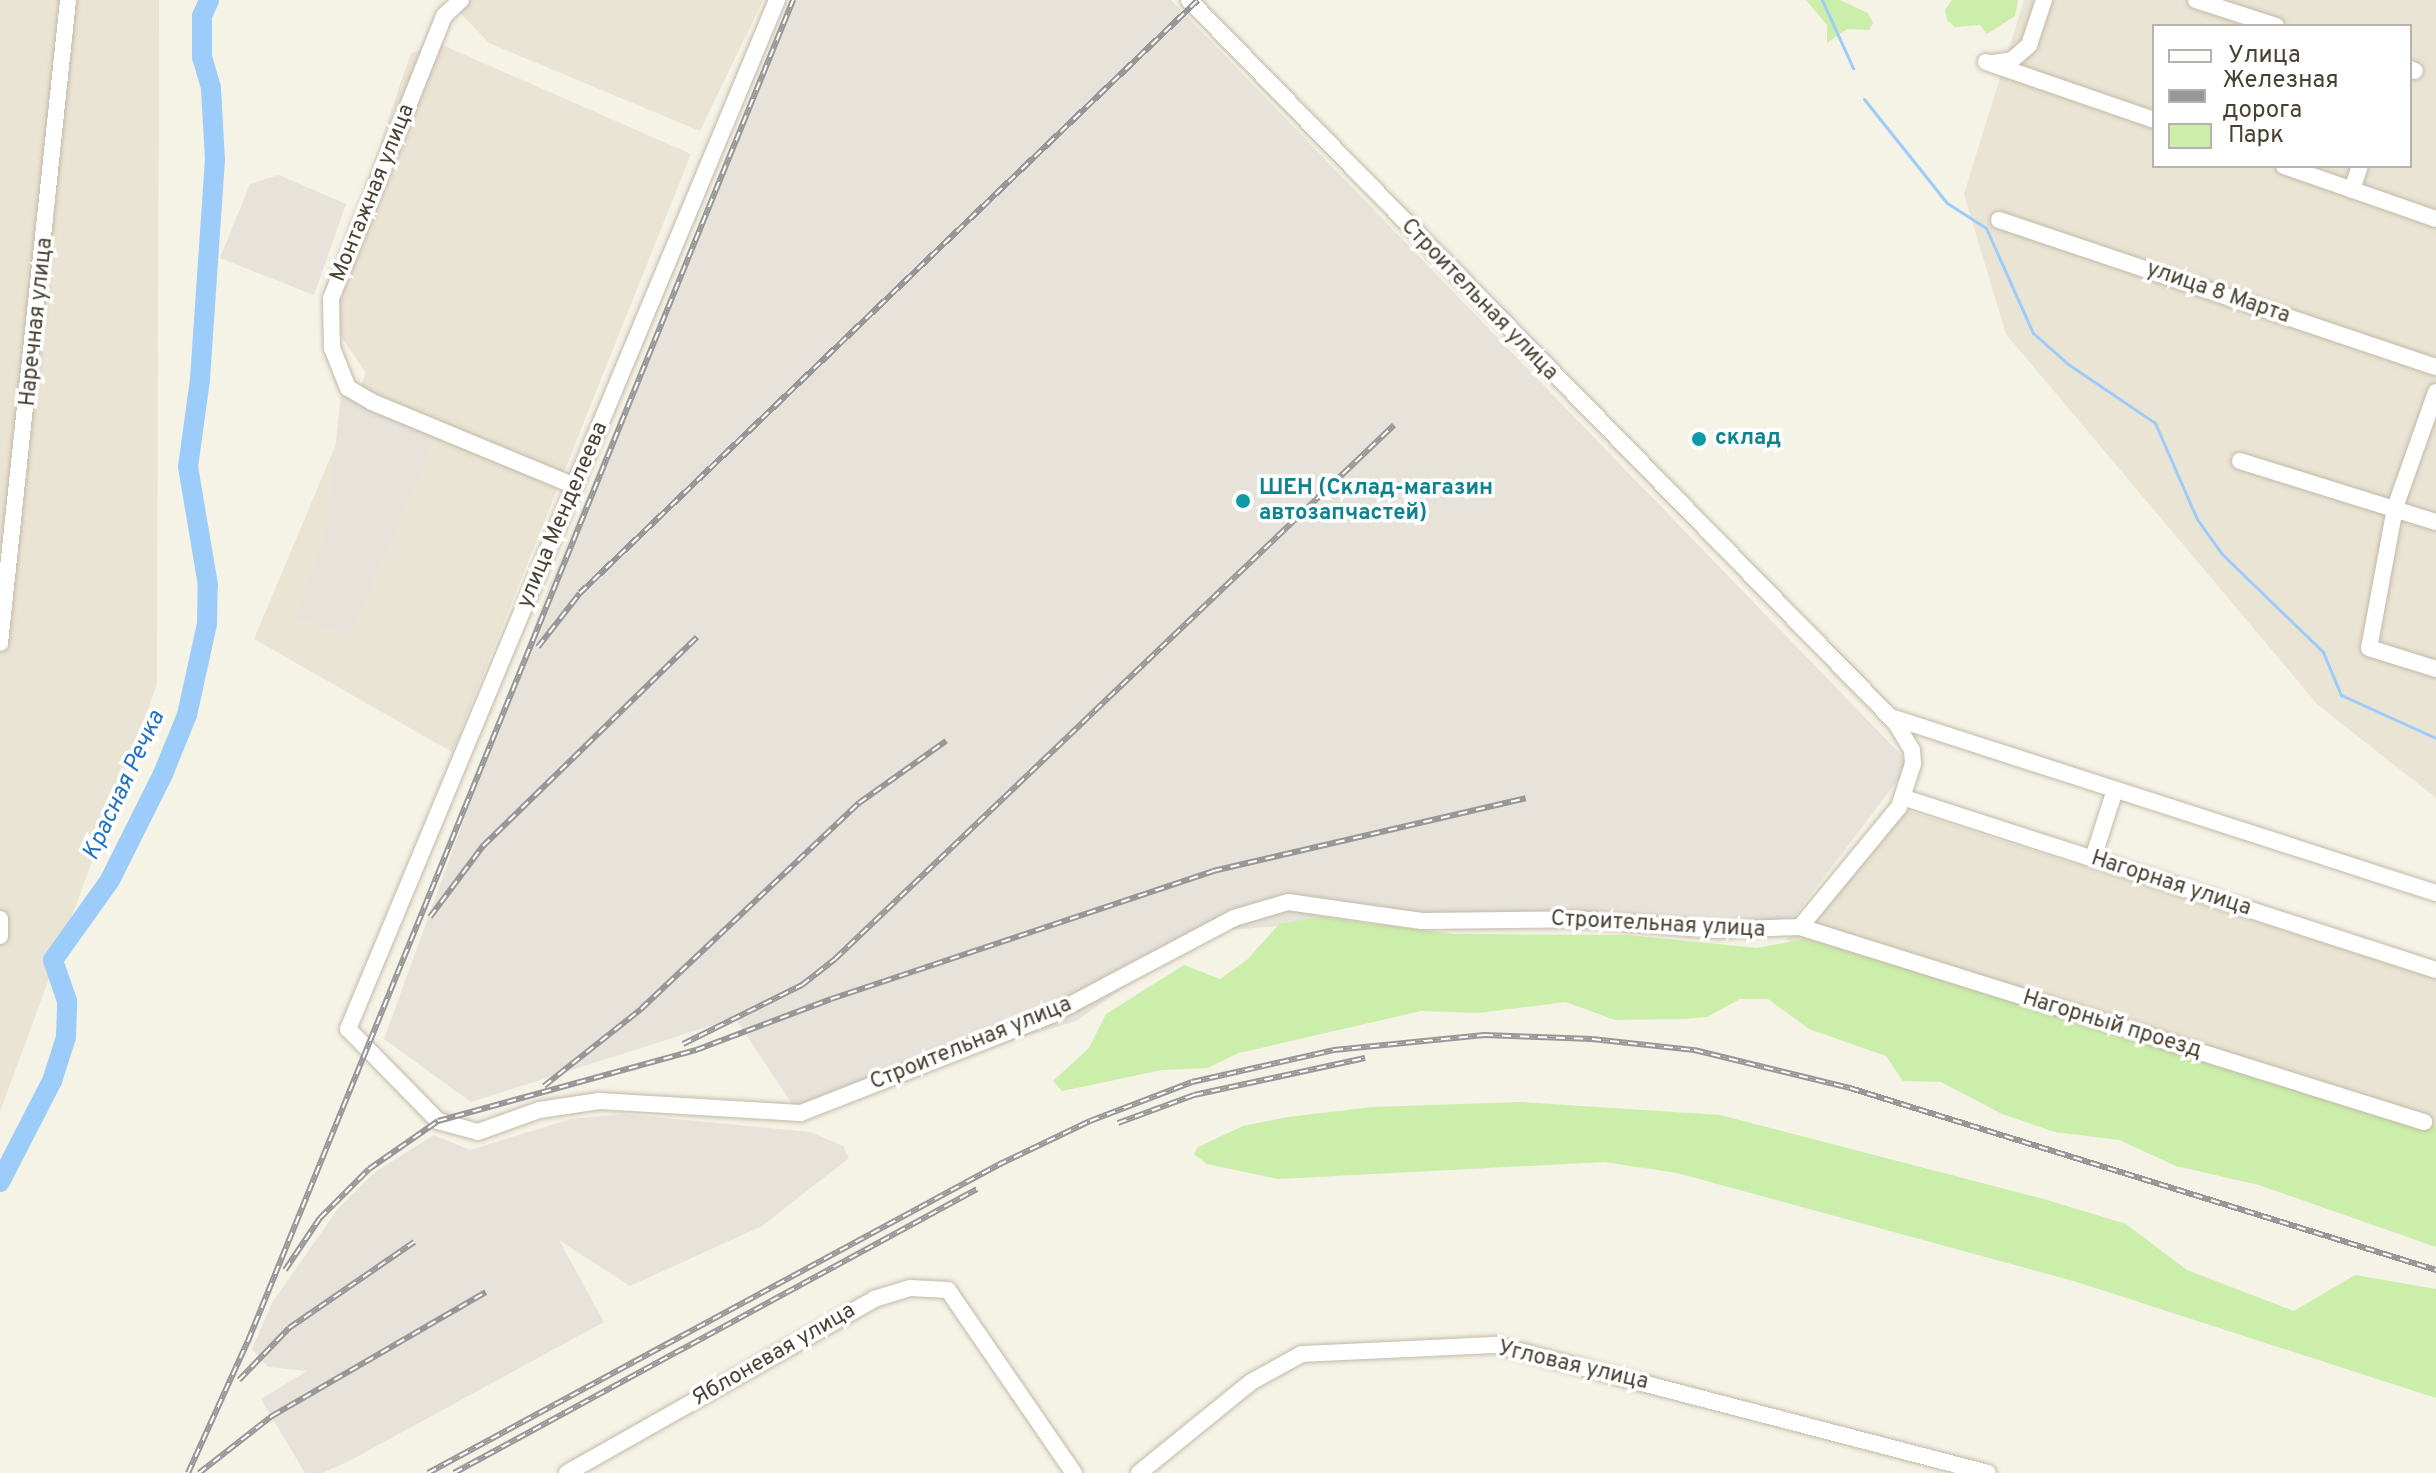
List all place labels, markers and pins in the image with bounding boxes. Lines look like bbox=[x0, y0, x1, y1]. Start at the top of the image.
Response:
place label: склад bbox=[1715, 426, 1781, 452]
marker: склад bbox=[1690, 430, 1708, 448]
place label: ШЕН (Склад-магазин автозапчастей) bbox=[1259, 475, 1493, 526]
marker: ШЕН (Склад-магазин автозапчастей) bbox=[1234, 492, 1252, 510]

